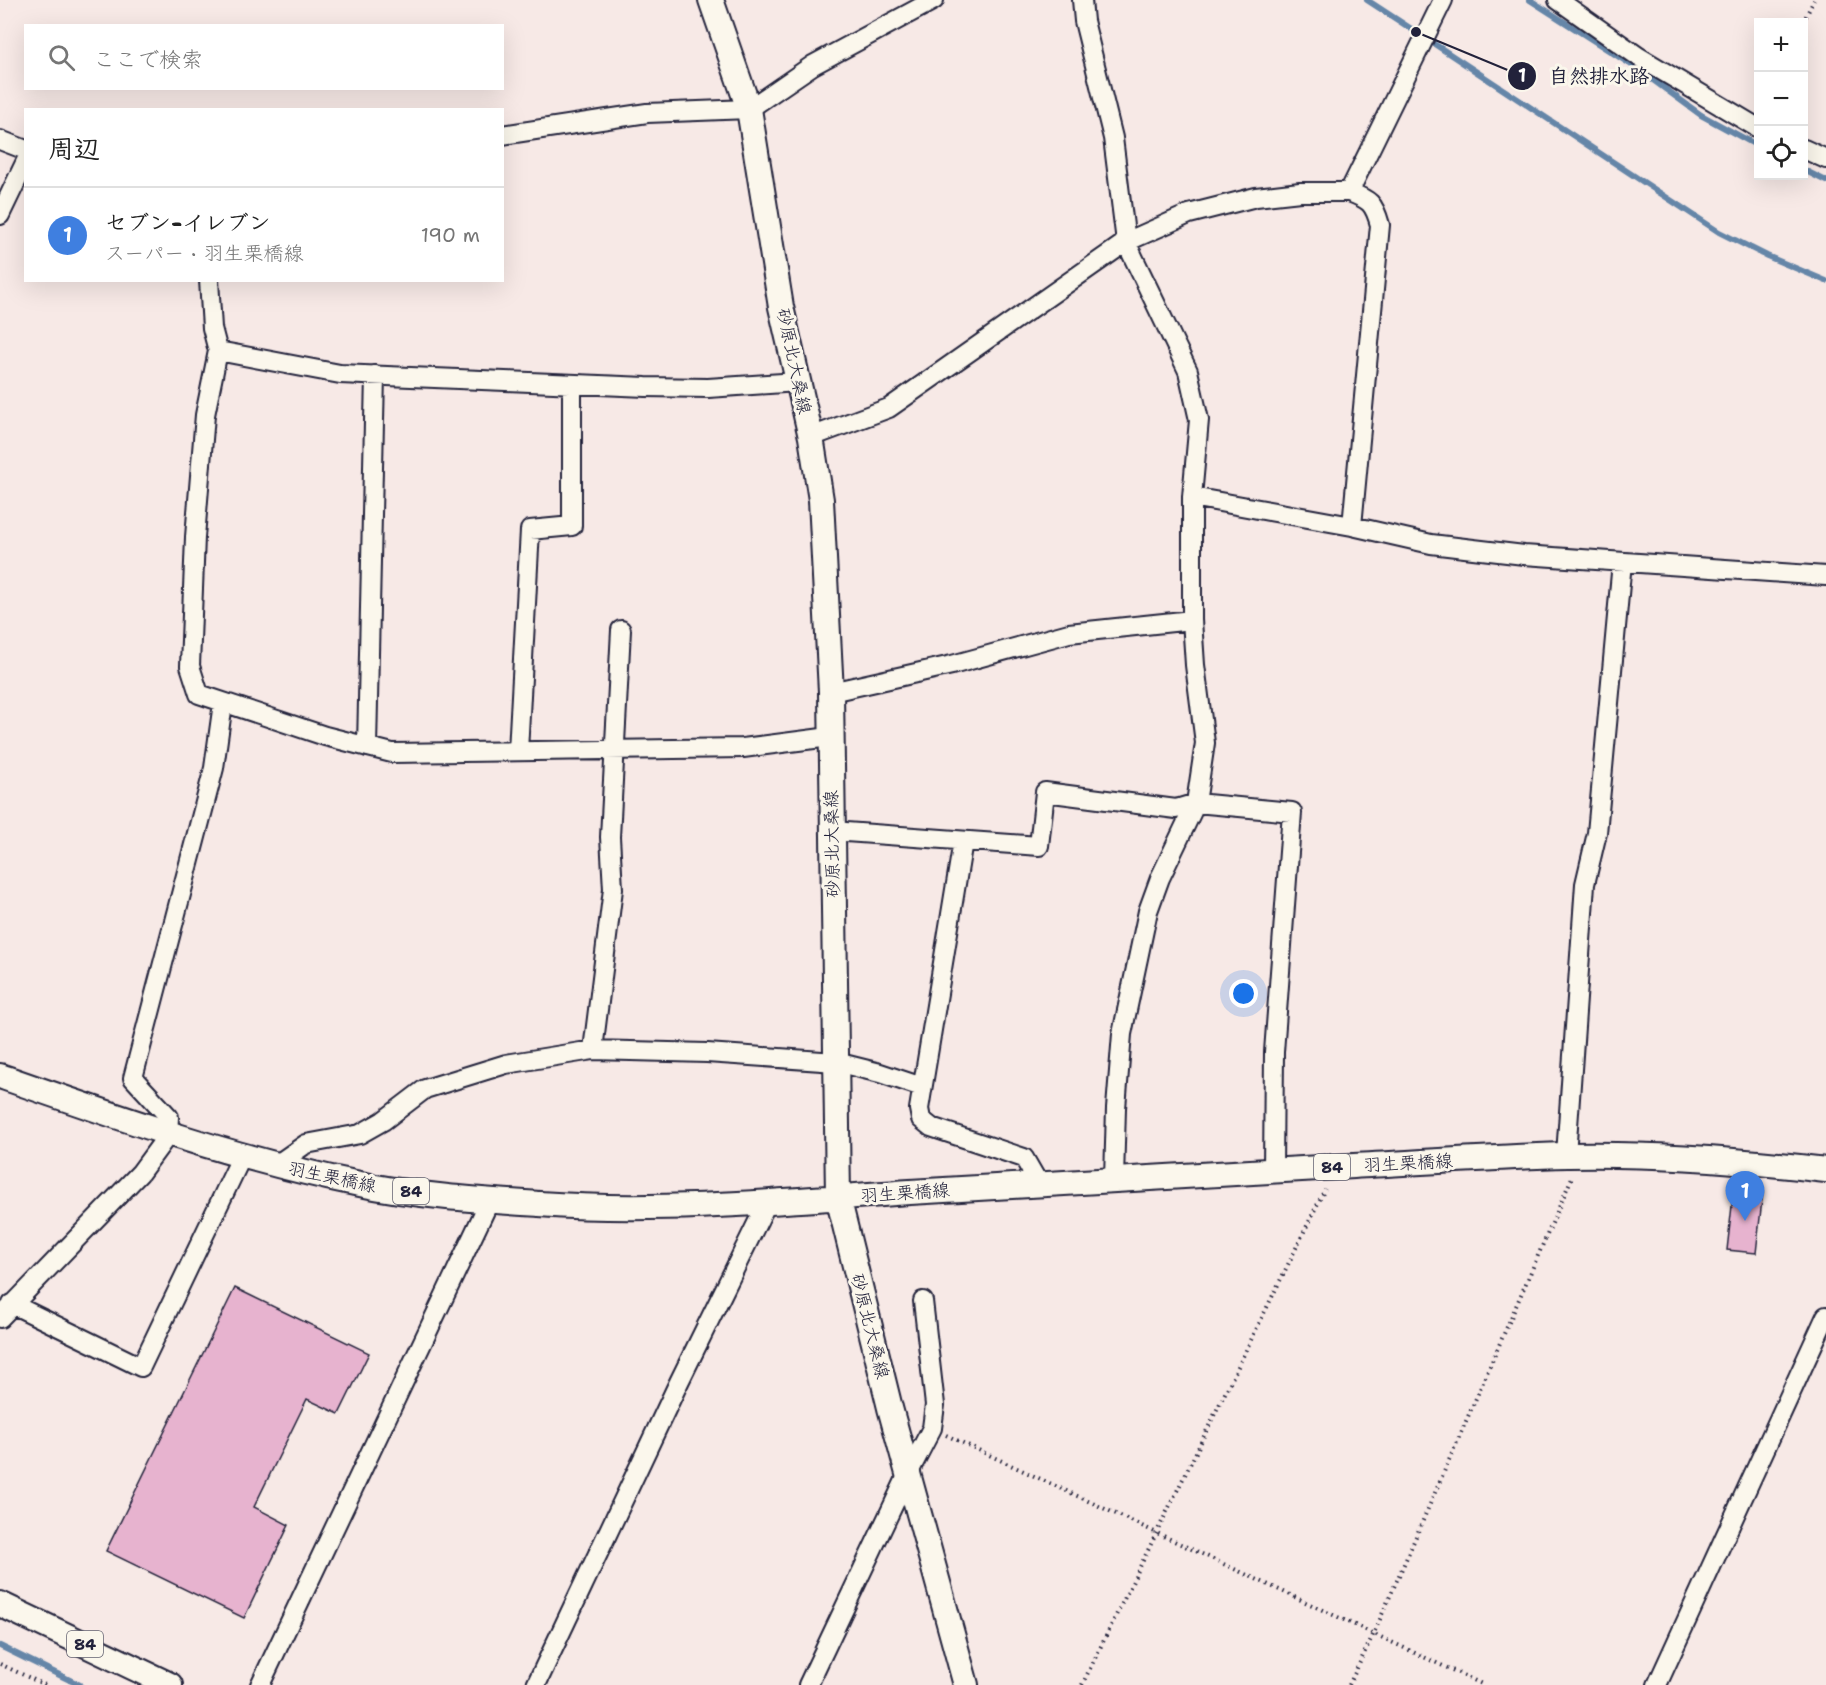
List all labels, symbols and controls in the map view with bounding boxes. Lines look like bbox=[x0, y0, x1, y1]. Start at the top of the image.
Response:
map controls bbox=[1754, 18, 1808, 180]
button: + bbox=[1754, 18, 1808, 72]
search box bbox=[24, 24, 504, 90]
icon: search bbox=[45, 41, 78, 74]
text: ここで検索 bbox=[93, 45, 203, 74]
callout: 自然排水路 bbox=[1507, 57, 1661, 95]
text: 自然排水路 bbox=[1549, 63, 1650, 89]
text: 1 bbox=[1518, 64, 1526, 88]
button: − bbox=[1754, 72, 1808, 126]
button: locate bbox=[1754, 126, 1808, 180]
text: 周辺 bbox=[48, 131, 100, 166]
text: セブン-イレブン bbox=[105, 208, 270, 237]
text: 1 bbox=[63, 222, 72, 248]
text: 190 m bbox=[421, 222, 480, 248]
text: スーパー · 羽生栗橋線 bbox=[105, 240, 303, 266]
street label: 砂原北大桑線 bbox=[771, 306, 817, 416]
street label: 砂原北大桑線 bbox=[819, 790, 845, 898]
your location bbox=[1229, 979, 1258, 1008]
street label: 羽生栗橋線 bbox=[1362, 1149, 1454, 1177]
road number: 84 bbox=[1314, 1154, 1350, 1180]
street label: 羽生栗橋線 bbox=[285, 1156, 379, 1198]
pin: 1 bbox=[1726, 1172, 1764, 1221]
road number: 84 bbox=[393, 1178, 429, 1204]
street label: 羽生栗橋線 bbox=[859, 1178, 951, 1208]
street label: 砂原北大桑線 bbox=[845, 1271, 895, 1381]
road number: 84 bbox=[67, 1631, 103, 1657]

